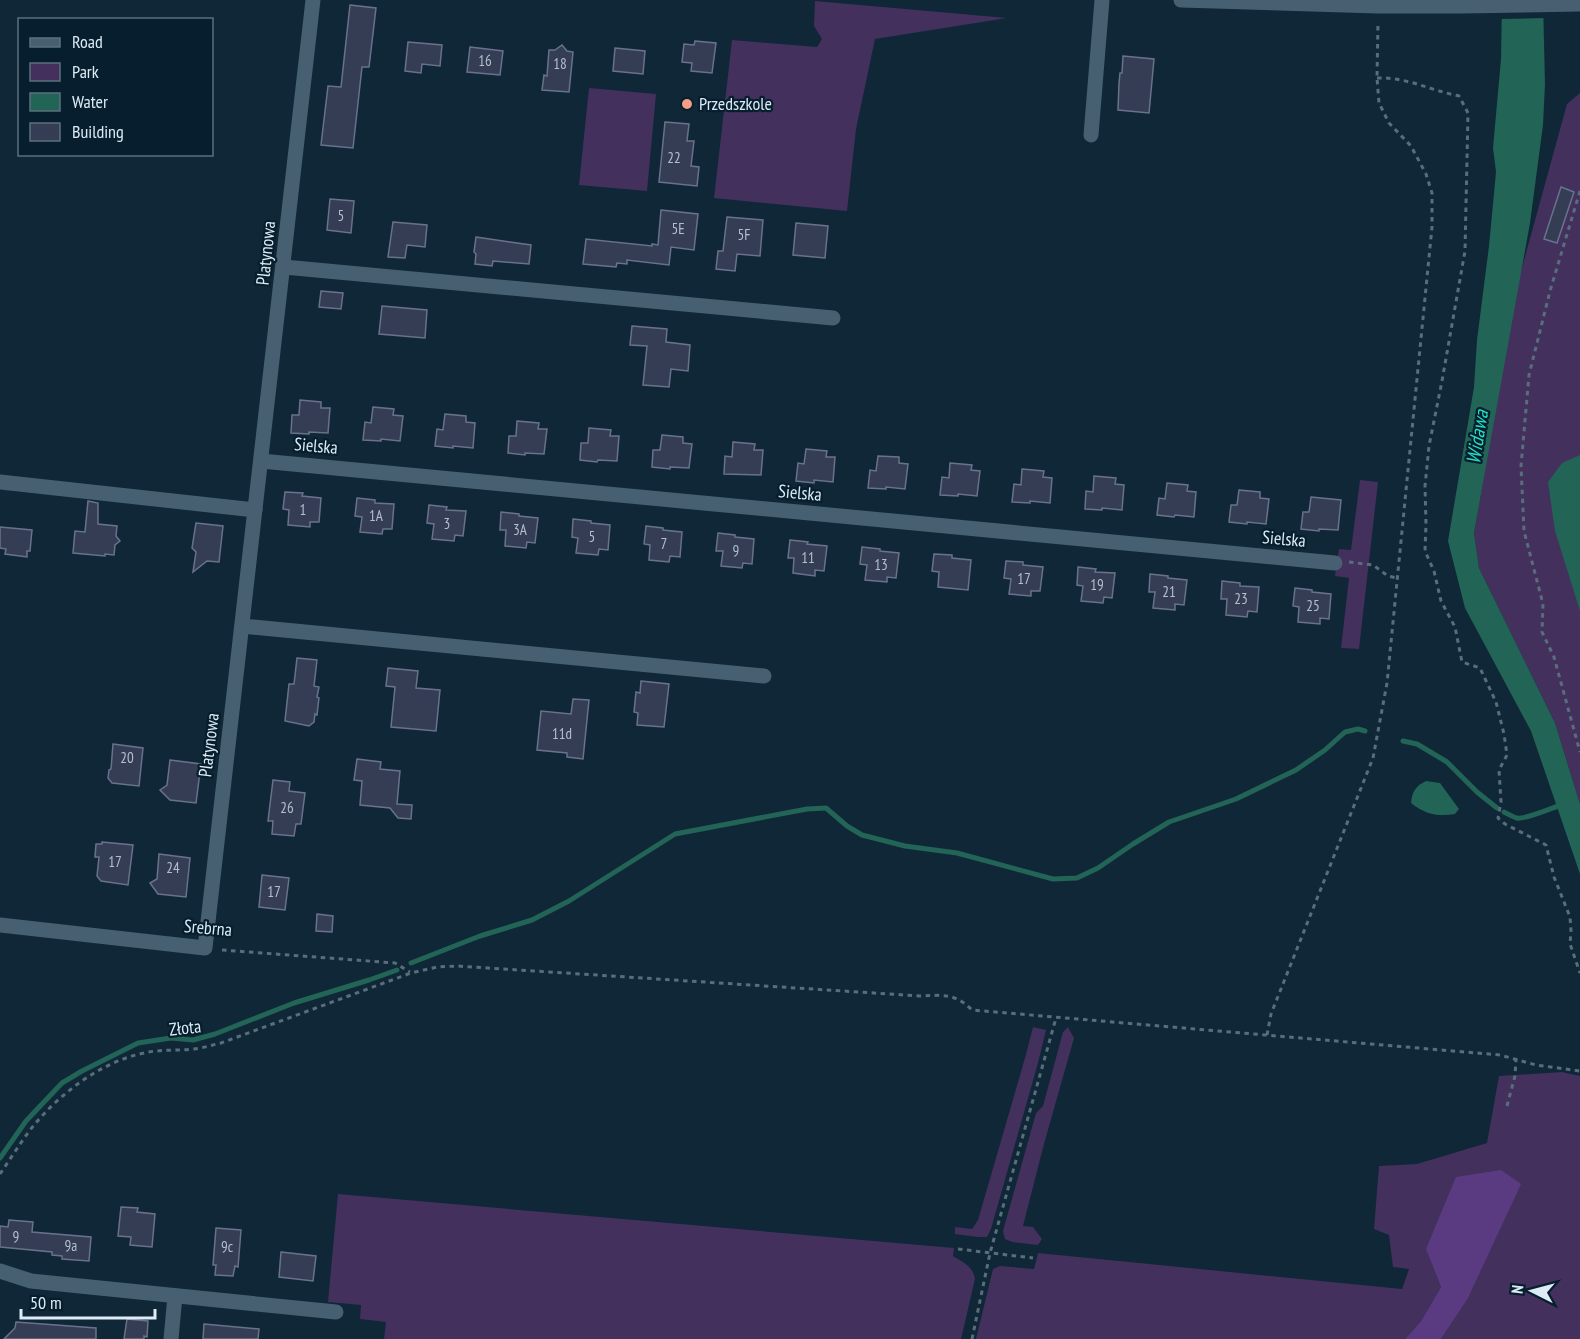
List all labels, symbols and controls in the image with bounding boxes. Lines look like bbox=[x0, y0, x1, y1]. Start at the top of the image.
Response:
legend bbox=[18, 18, 213, 156]
text: Road bbox=[72, 30, 103, 53]
house number: 16 bbox=[478, 51, 492, 70]
house number: 18 bbox=[553, 54, 567, 73]
text: Park bbox=[72, 60, 99, 83]
text: Water bbox=[72, 90, 108, 113]
place label: Przedszkole bbox=[699, 92, 772, 115]
marker: Przedszkole bbox=[680, 97, 694, 111]
text: Building bbox=[72, 120, 124, 143]
house number: 22 bbox=[667, 148, 681, 167]
house number: 5 bbox=[338, 206, 344, 225]
house number: 5E bbox=[671, 219, 685, 238]
street label: Platynowa bbox=[251, 220, 280, 286]
house number: 5F bbox=[738, 225, 750, 244]
water label: Widawa bbox=[1460, 407, 1494, 466]
street label: Sielska bbox=[293, 432, 339, 459]
street label: Sielska bbox=[777, 479, 823, 506]
house number: 1 bbox=[300, 500, 306, 519]
house number: 1A bbox=[369, 506, 384, 525]
house number: 3 bbox=[444, 514, 450, 533]
house number: 3A bbox=[513, 520, 528, 539]
street label: Sielska bbox=[1261, 525, 1307, 552]
house number: 5 bbox=[589, 527, 595, 546]
house number: 7 bbox=[661, 534, 667, 553]
house number: 9 bbox=[733, 541, 739, 560]
house number: 11 bbox=[801, 548, 815, 567]
house number: 13 bbox=[874, 555, 888, 574]
house number: 17 bbox=[1017, 569, 1031, 588]
house number: 19 bbox=[1090, 575, 1104, 594]
house number: 21 bbox=[1162, 582, 1176, 601]
house number: 23 bbox=[1234, 589, 1248, 608]
house number: 25 bbox=[1306, 596, 1320, 615]
street label: Platynowa bbox=[193, 712, 224, 778]
house number: 11d bbox=[552, 724, 572, 743]
house number: 20 bbox=[120, 748, 134, 767]
house number: 26 bbox=[280, 798, 294, 817]
house number: 17 bbox=[108, 852, 122, 871]
house number: 24 bbox=[166, 858, 180, 877]
house number: 17 bbox=[267, 882, 281, 901]
street label: Srebrna bbox=[183, 914, 233, 941]
street label: Złota bbox=[168, 1014, 202, 1041]
house number: 9 bbox=[13, 1227, 19, 1246]
house number: 9a bbox=[65, 1236, 77, 1255]
house number: 9c bbox=[221, 1237, 234, 1256]
north arrow bbox=[1502, 1261, 1562, 1321]
scale bar bbox=[21, 1282, 154, 1320]
text: N bbox=[1507, 1284, 1527, 1295]
text: 50 m bbox=[30, 1291, 62, 1314]

